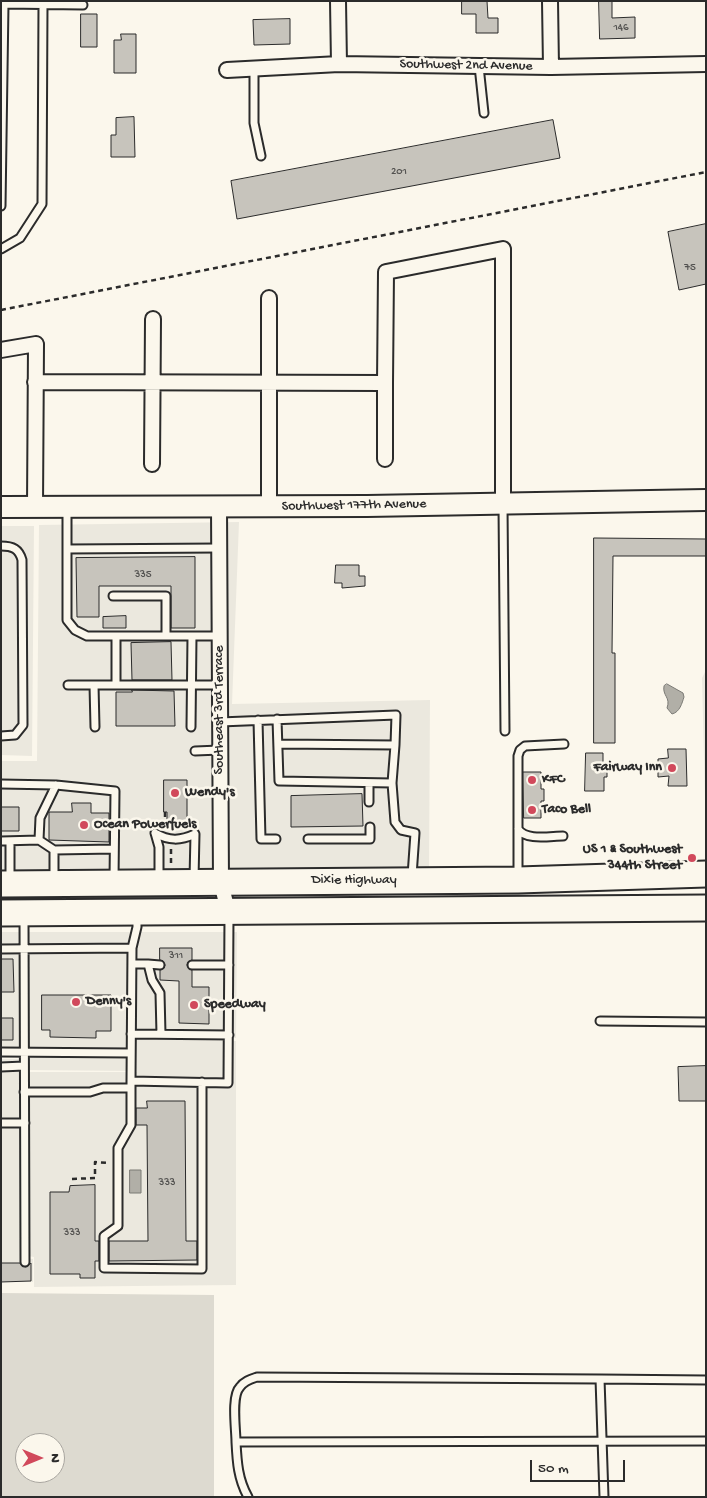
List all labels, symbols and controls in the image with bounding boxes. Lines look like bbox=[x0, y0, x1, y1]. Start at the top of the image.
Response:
house number: 146 bbox=[613, 21, 629, 35]
street label: Southwest 2nd Avenue bbox=[399, 56, 533, 76]
house number: 201 bbox=[391, 165, 407, 179]
house number: 75 bbox=[684, 261, 696, 275]
street label: Southwest 177th Avenue bbox=[282, 496, 426, 516]
house number: 335 bbox=[134, 568, 152, 582]
street label: Southeast 3rd Terrace bbox=[212, 646, 228, 774]
place label: Fairway Inn bbox=[594, 760, 662, 776]
marker: Fairway Inn bbox=[666, 762, 678, 774]
place label: KFC bbox=[542, 772, 564, 788]
marker: KFC bbox=[526, 774, 538, 786]
place label: Wendy's bbox=[185, 785, 235, 801]
marker: Wendy's bbox=[169, 787, 181, 799]
place label: Taco Bell bbox=[542, 802, 591, 818]
marker: Taco Bell bbox=[526, 804, 538, 816]
place label: Ocean Powerfuels bbox=[94, 817, 196, 833]
marker: Ocean Powerfuels bbox=[78, 819, 90, 831]
place label: US 1 & Southwest 344th Street bbox=[583, 842, 682, 874]
marker: US 1 & Southwest 344th Street bbox=[686, 852, 698, 864]
street label: Dixie Highway bbox=[311, 873, 397, 889]
house number: 311 bbox=[169, 949, 183, 963]
place label: Denny's bbox=[86, 994, 131, 1010]
marker: Denny's bbox=[70, 996, 82, 1008]
place label: Speedway bbox=[204, 997, 266, 1013]
marker: Speedway bbox=[188, 999, 200, 1011]
house number: 333 bbox=[158, 1176, 176, 1190]
house number: 333 bbox=[63, 1226, 81, 1240]
north arrow bbox=[15, 1433, 65, 1483]
scale bar bbox=[532, 1450, 627, 1482]
text: N bbox=[46, 1453, 63, 1463]
text: 50 m bbox=[538, 1460, 569, 1478]

